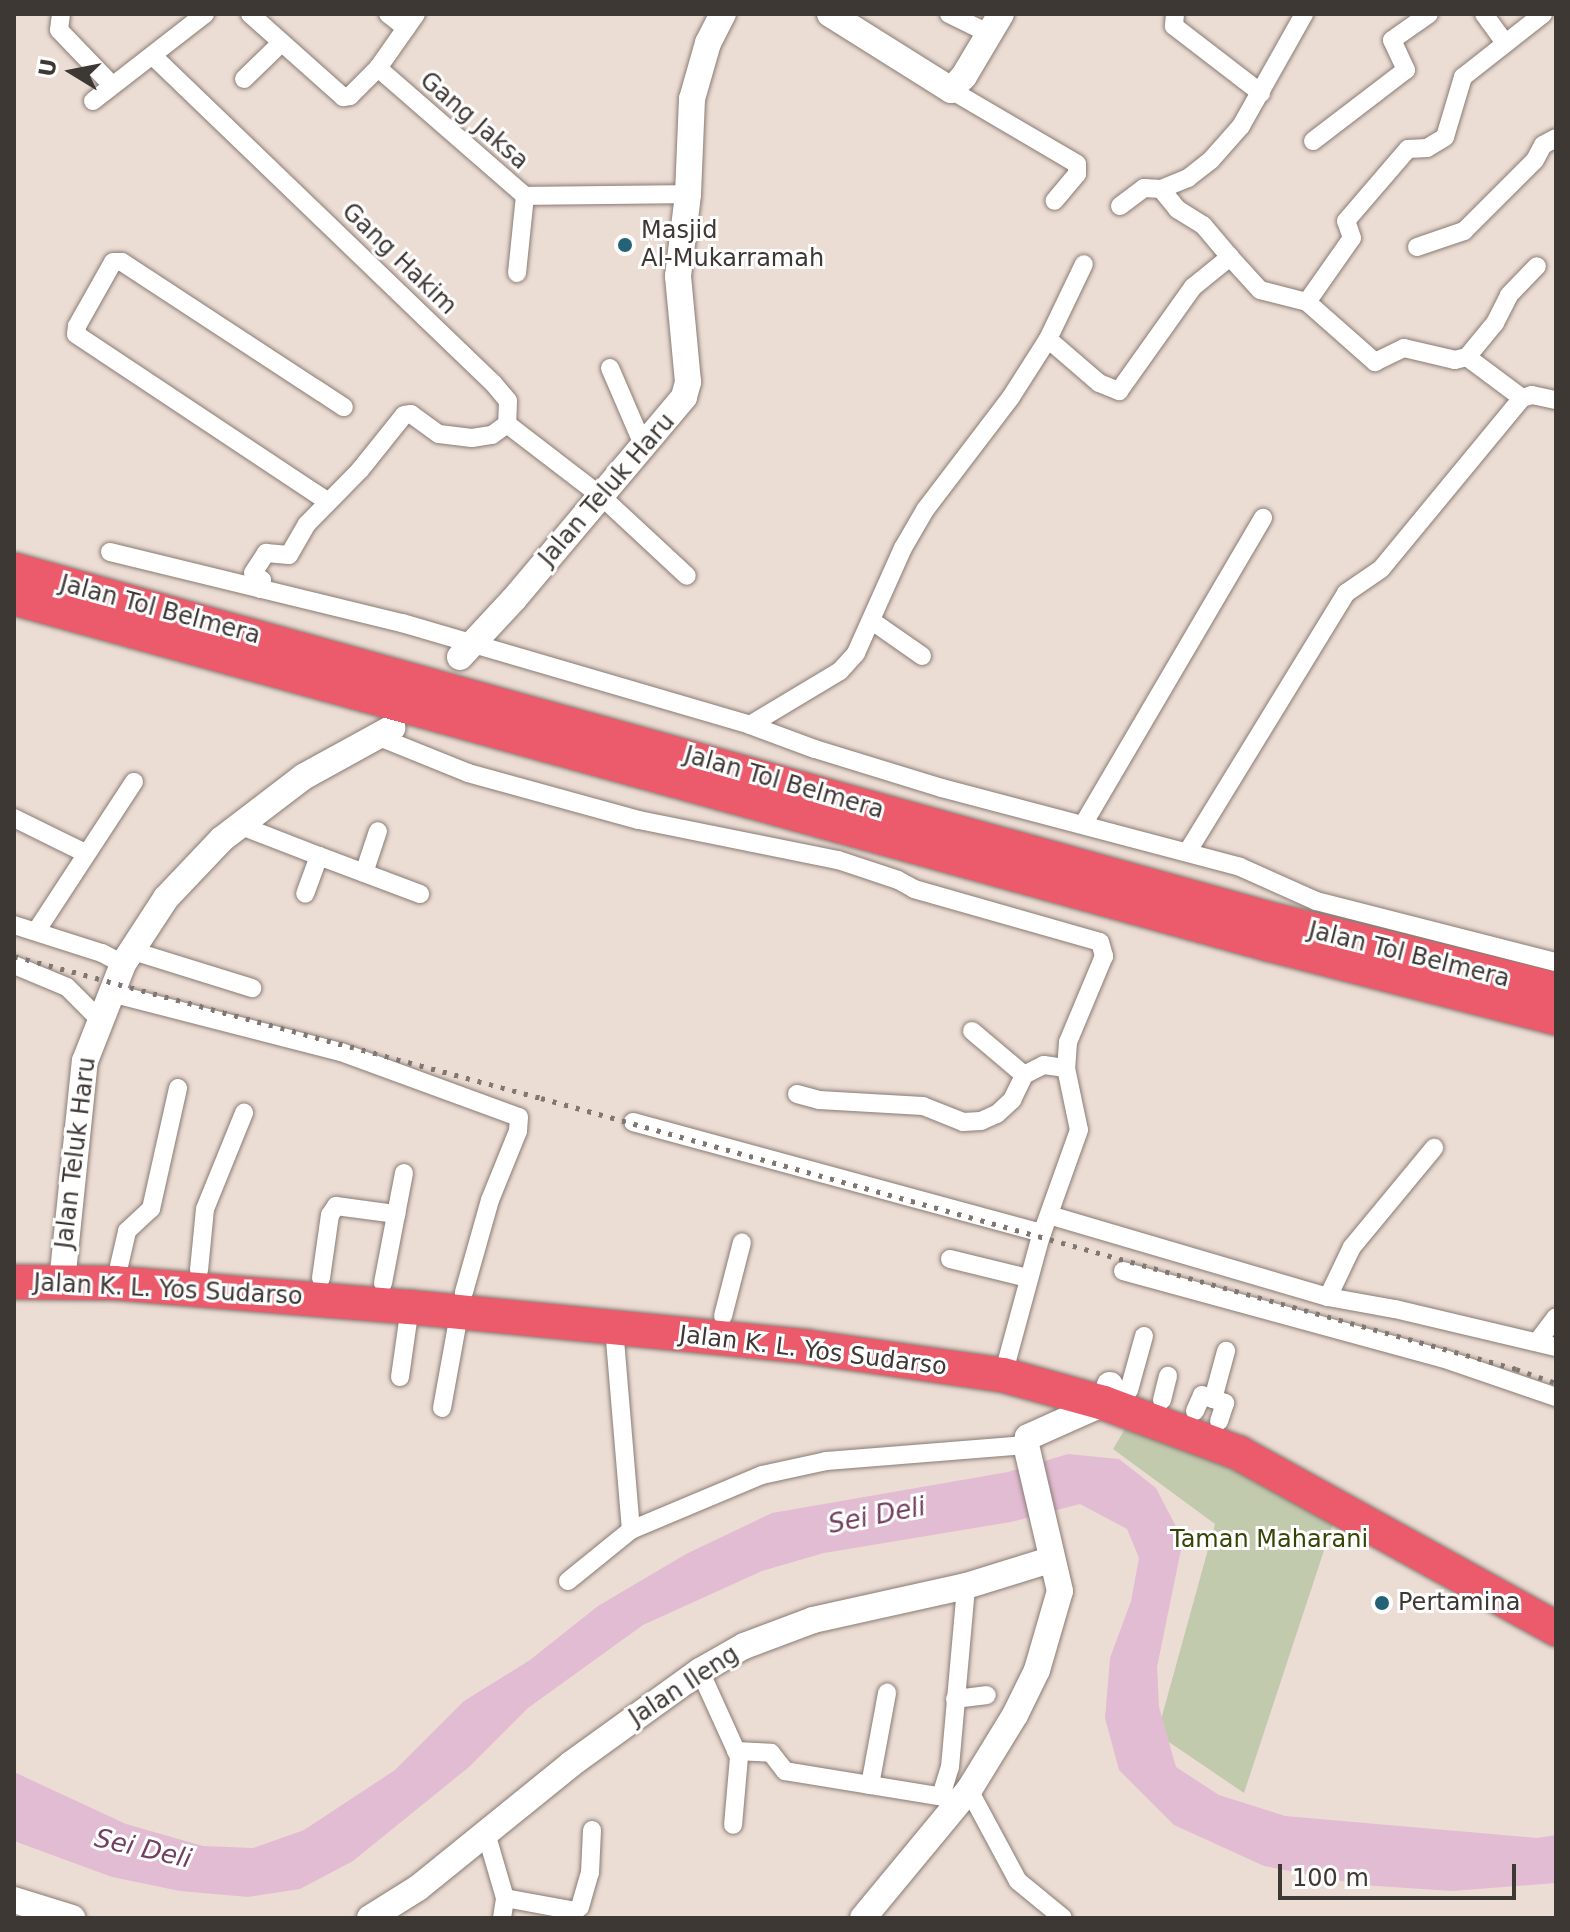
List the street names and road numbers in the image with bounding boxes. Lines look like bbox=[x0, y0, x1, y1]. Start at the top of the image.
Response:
street label: Gang Jaksa bbox=[414, 66, 534, 176]
street label: Gang Hakim bbox=[336, 197, 462, 321]
street label: Jalan Teluk Haru bbox=[533, 408, 681, 572]
street label: Jalan Tol Belmera bbox=[57, 569, 263, 651]
street label: Jalan Tol Belmera bbox=[681, 741, 887, 825]
street label: Jalan Tol Belmera bbox=[1305, 916, 1513, 994]
street label: Jalan Teluk Haru bbox=[50, 1056, 102, 1250]
street label: Jalan K. L. Yos Sudarso bbox=[33, 1269, 303, 1311]
street label: Jalan K. L. Yos Sudarso bbox=[678, 1320, 948, 1382]
street label: Jalan Ileng bbox=[624, 1640, 744, 1732]

